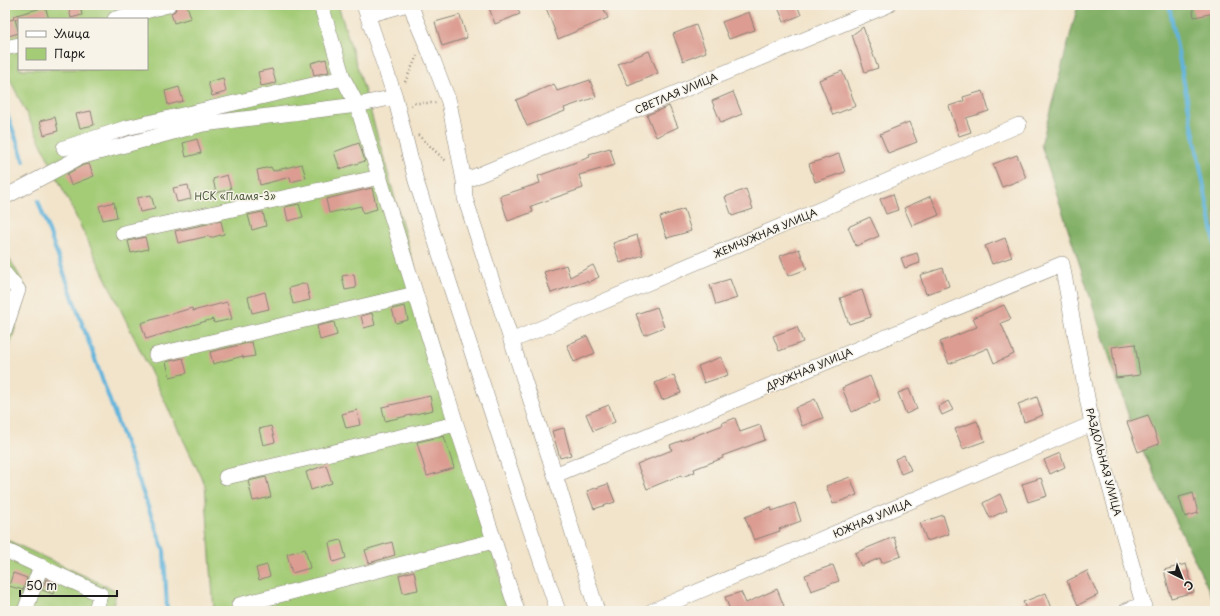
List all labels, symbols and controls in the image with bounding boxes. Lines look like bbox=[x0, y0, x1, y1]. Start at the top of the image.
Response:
legend bbox=[18, 18, 148, 70]
text: Улица bbox=[54, 24, 90, 42]
text: Парк bbox=[54, 44, 86, 62]
street label: СВЕТЛАЯ УЛИЦА bbox=[632, 68, 720, 117]
park label: НСК «Пламя-3» bbox=[194, 188, 276, 203]
street label: ЖЕМЧУЖНАЯ УЛИЦА bbox=[711, 204, 819, 261]
street label: ДРУЖНАЯ УЛИЦА bbox=[762, 343, 855, 394]
street label: РАЗДОЛЬНАЯ УЛИЦА bbox=[1083, 406, 1126, 518]
street label: ЮЖНАЯ УЛИЦА bbox=[830, 494, 913, 541]
north arrow bbox=[1162, 558, 1202, 598]
scale bar bbox=[20, 572, 117, 598]
text: 50 m bbox=[26, 576, 57, 594]
text: С bbox=[1180, 577, 1198, 595]

